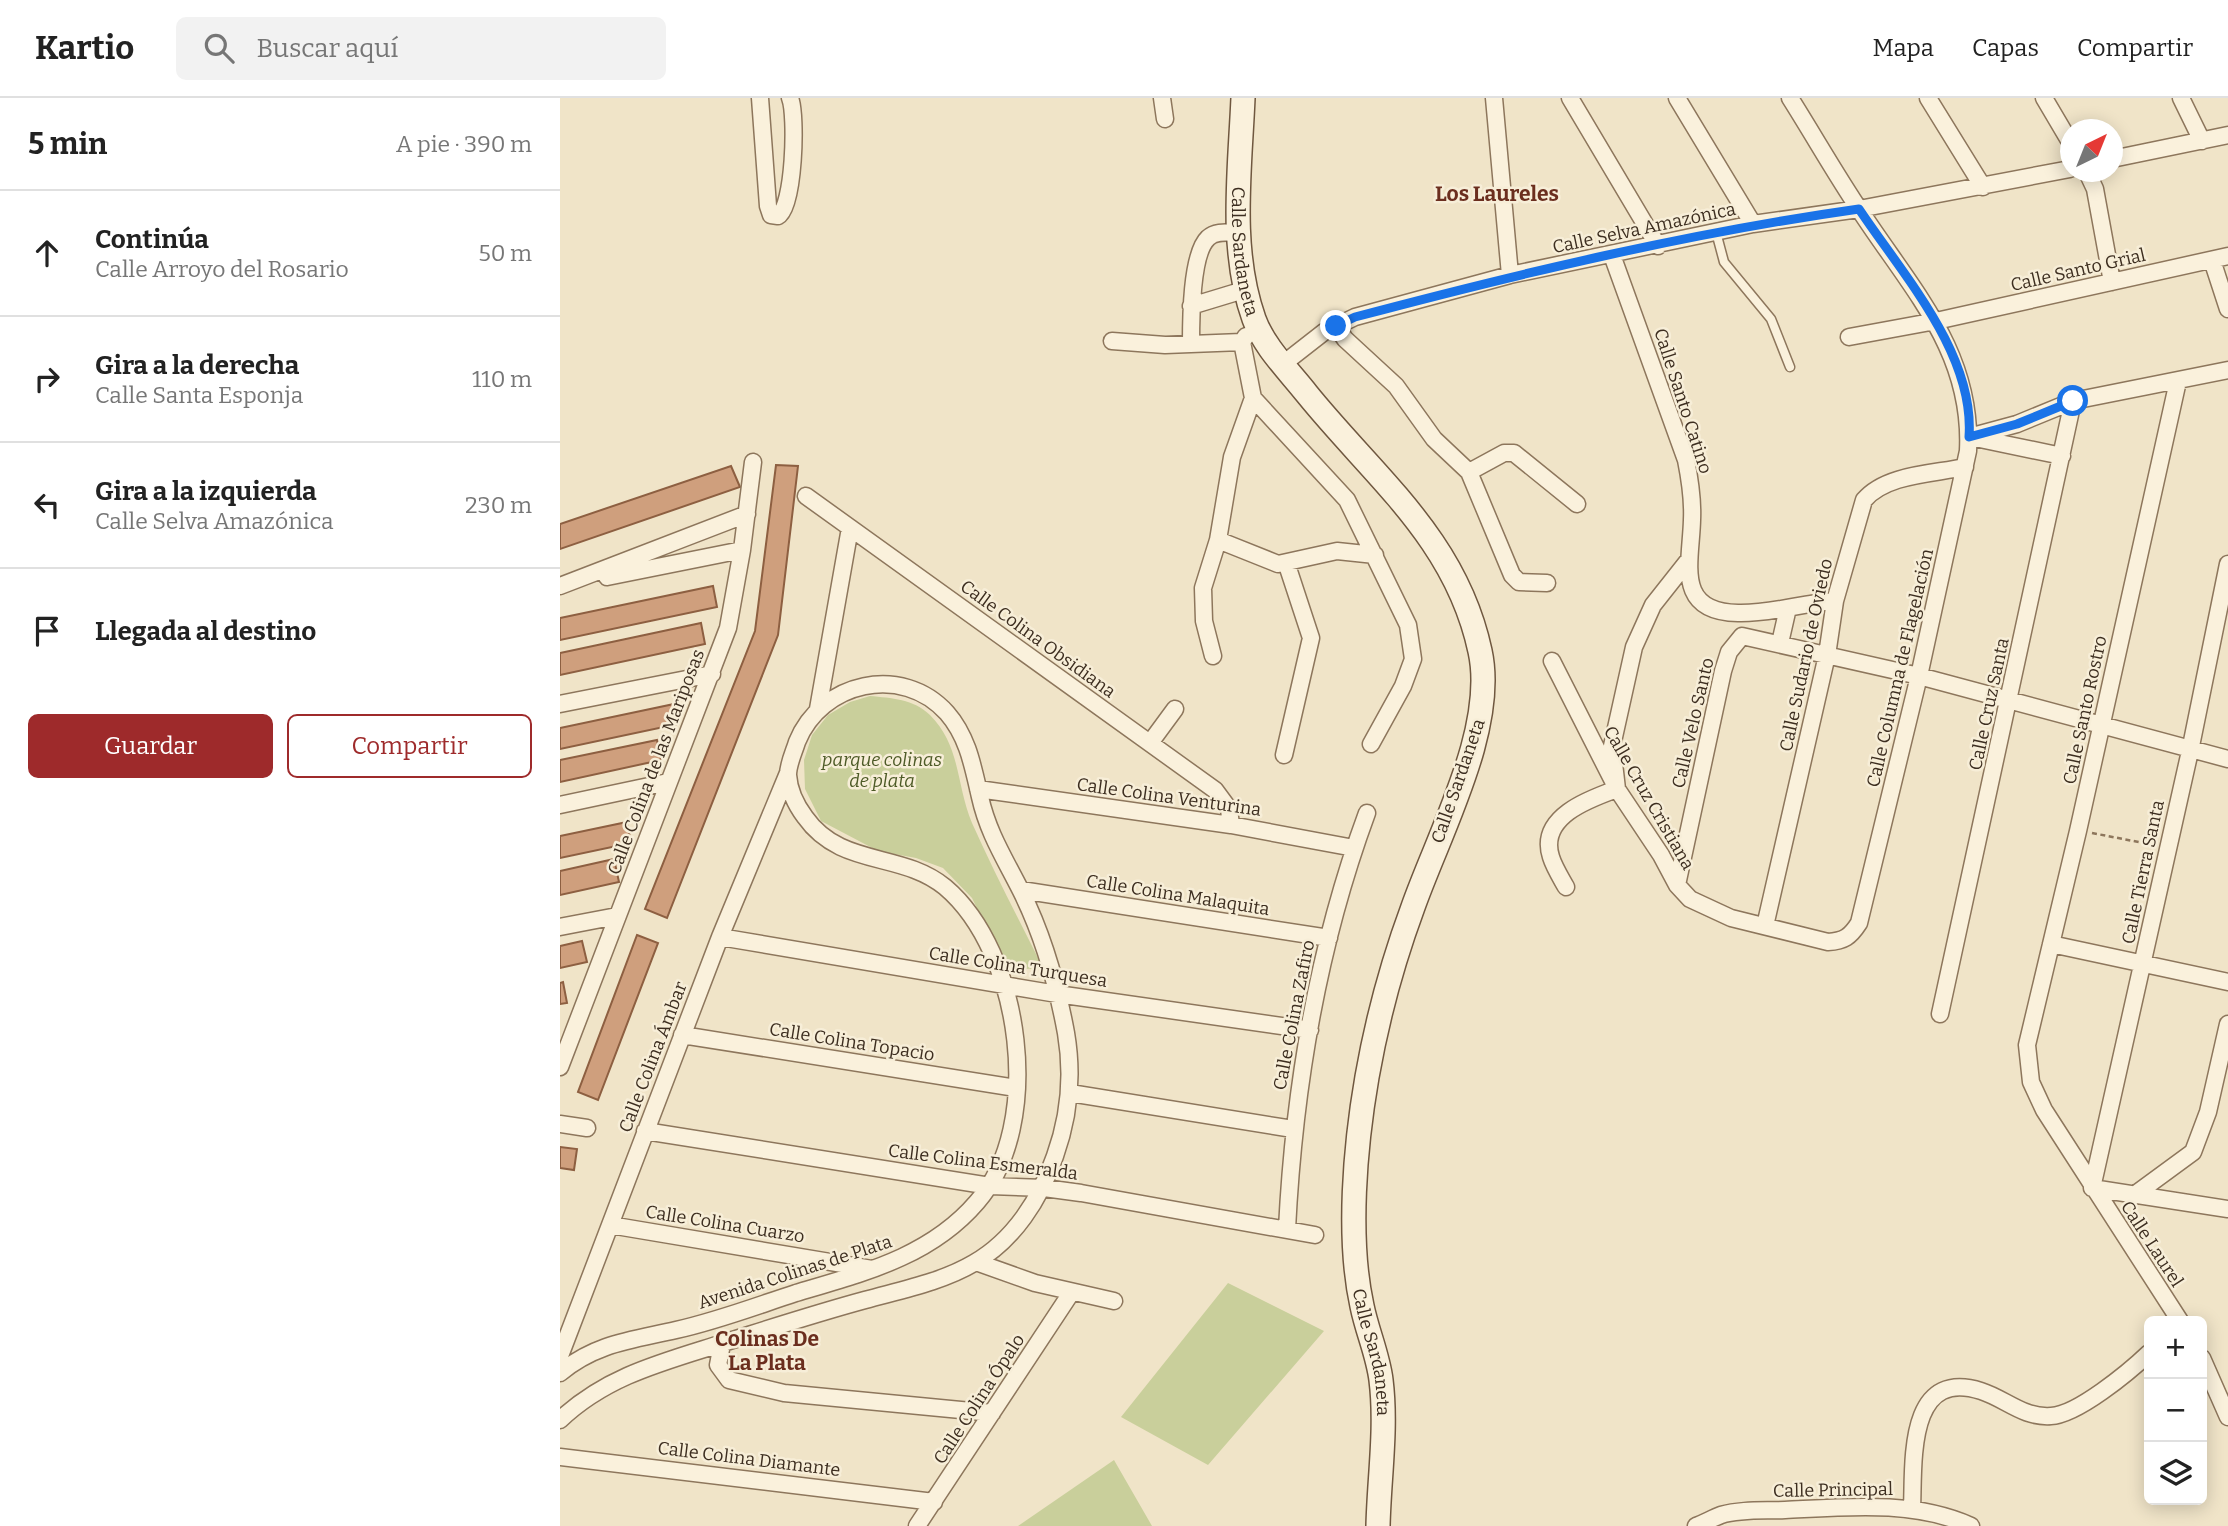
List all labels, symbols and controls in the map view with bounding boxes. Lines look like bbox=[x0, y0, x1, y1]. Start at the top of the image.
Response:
search box bbox=[176, 17, 666, 80]
text: Kartio bbox=[35, 28, 134, 68]
icon: search bbox=[200, 29, 238, 67]
text: Buscar aquí bbox=[256, 33, 398, 64]
text: Mapa bbox=[1872, 34, 1934, 62]
text: Capas bbox=[1972, 34, 2039, 62]
text: Compartir bbox=[2077, 34, 2193, 62]
north arrow bbox=[2060, 119, 2123, 182]
text: 5 min bbox=[28, 126, 107, 162]
text: A pie · 390 m bbox=[396, 130, 532, 158]
district label: Los Laureles bbox=[1435, 181, 1559, 207]
street label: Calle Sardaneta bbox=[1227, 186, 1263, 319]
street label: Calle Selva Amazónica bbox=[1550, 198, 1738, 258]
text: Continúa bbox=[95, 224, 209, 255]
icon: ahead bbox=[28, 234, 66, 272]
text: 50 m bbox=[478, 239, 532, 267]
street label: Calle Santo Grial bbox=[2008, 244, 2148, 296]
text: Calle Arroyo del Rosario bbox=[95, 255, 349, 283]
route end bbox=[1320, 310, 1351, 341]
street label: Calle Santo Catino bbox=[1649, 326, 1717, 476]
text: Gira a la derecha bbox=[95, 350, 299, 381]
icon: right bbox=[28, 360, 66, 398]
text: 110 m bbox=[472, 365, 532, 393]
text: Calle Santa Esponja bbox=[95, 381, 303, 409]
route start bbox=[2057, 385, 2088, 416]
text: Gira a la izquierda bbox=[95, 476, 317, 507]
icon: left bbox=[28, 486, 66, 524]
text: 230 m bbox=[465, 491, 532, 519]
text: Calle Selva Amazónica bbox=[95, 507, 334, 535]
street label: Calle Columna de Flagelación bbox=[1862, 546, 1938, 789]
street label: Calle Sudario de Oviedo bbox=[1775, 557, 1837, 753]
street label: Calle Colina Obsidiana bbox=[956, 575, 1120, 703]
icon: arrive bbox=[28, 612, 66, 650]
text: Llegada al destino bbox=[95, 616, 316, 647]
street label: Calle Santo Rostro bbox=[2058, 634, 2112, 786]
street label: Calle Cruz Santa bbox=[1964, 636, 2014, 772]
street label: Calle Colina de las Mariposas bbox=[603, 646, 709, 878]
street label: Calle Velo Santo bbox=[1667, 656, 1719, 790]
button: Guardar bbox=[28, 714, 273, 778]
button: Compartir bbox=[287, 714, 532, 778]
street label: Calle Sardaneta bbox=[1426, 716, 1490, 846]
street label: Calle Cruz Cristiana bbox=[1599, 722, 1699, 874]
park label: parque colinas de plata bbox=[821, 749, 943, 792]
street label: Calle Colina Venturina bbox=[1075, 773, 1263, 821]
street label: Calle Tierra Santa bbox=[2117, 798, 2169, 946]
street label: Calle Colina Malaquita bbox=[1085, 870, 1271, 920]
street label: Calle Colina Zafiro bbox=[1269, 938, 1319, 1092]
street label: Calle Colina Turquesa bbox=[927, 942, 1109, 992]
street label: Calle Colina Ámbar bbox=[614, 979, 692, 1135]
street label: Calle Colina Topacio bbox=[768, 1018, 936, 1066]
street label: Calle Colina Esmeralda bbox=[887, 1139, 1079, 1185]
street label: Calle Laurel bbox=[2116, 1197, 2188, 1291]
street label: Calle Colina Cuarzo bbox=[644, 1201, 806, 1247]
street label: Avenida Colinas de Plata bbox=[695, 1230, 895, 1314]
street label: Calle Sardaneta bbox=[1348, 1287, 1394, 1416]
map controls bbox=[2144, 1316, 2207, 1505]
button: + bbox=[2144, 1316, 2207, 1379]
district label: Colinas De La Plata bbox=[715, 1326, 819, 1376]
street label: Calle Colina Ópalo bbox=[929, 1330, 1029, 1468]
button: − bbox=[2144, 1379, 2207, 1442]
street label: Calle Colina Diamante bbox=[656, 1437, 842, 1481]
button: layers bbox=[2144, 1442, 2207, 1505]
street label: Calle Principal bbox=[1773, 1478, 1893, 1502]

